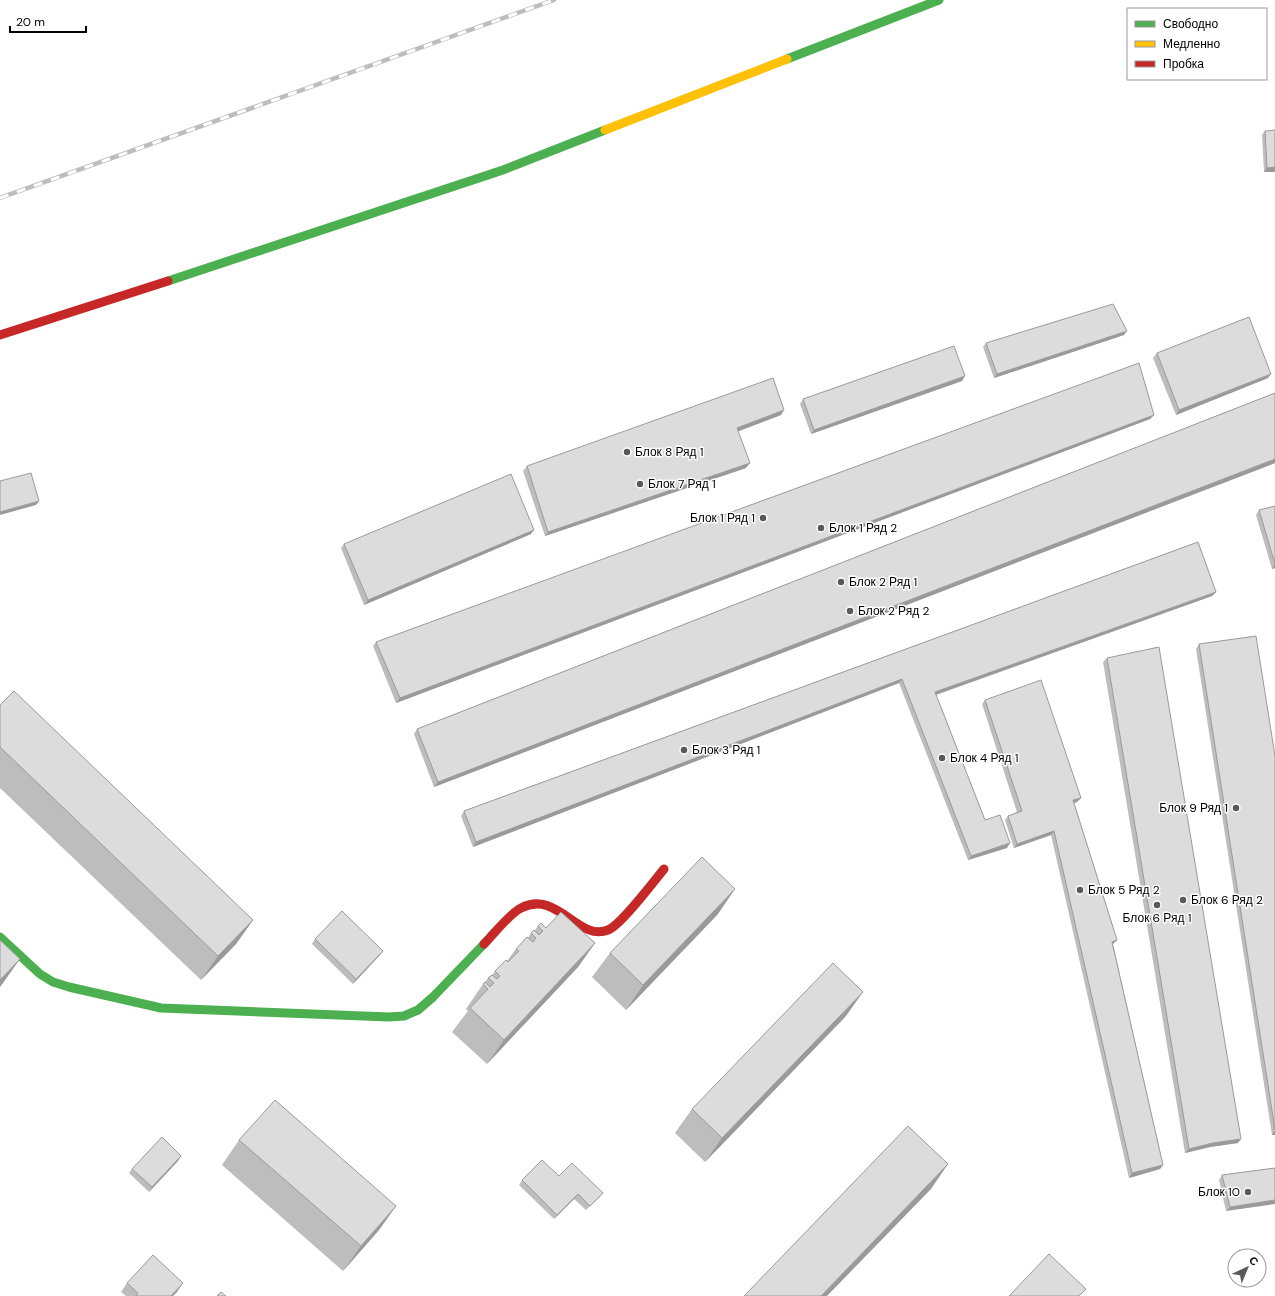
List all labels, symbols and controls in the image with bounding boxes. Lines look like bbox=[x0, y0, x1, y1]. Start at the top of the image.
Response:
scale bar bbox=[10, 8, 86, 34]
legend bbox=[1127, 8, 1267, 80]
text: 20 m bbox=[16, 14, 45, 30]
text: Свободно bbox=[1163, 16, 1218, 32]
text: Медленно bbox=[1163, 36, 1220, 52]
text: Пробка bbox=[1163, 56, 1204, 72]
place label: Блок 8 Ряд 1 bbox=[635, 444, 704, 460]
marker: Блок 8 Ряд 1 bbox=[622, 447, 632, 457]
place label: Блок 7 Ряд 1 bbox=[648, 476, 716, 492]
marker: Блок 7 Ряд 1 bbox=[635, 479, 645, 489]
place label: Блок 1 Ряд 1 bbox=[690, 510, 755, 526]
marker: Блок 1 Ряд 1 bbox=[758, 513, 768, 523]
place label: Блок 1 Ряд 2 bbox=[829, 520, 897, 536]
marker: Блок 1 Ряд 2 bbox=[816, 523, 826, 533]
place label: Блок 2 Ряд 1 bbox=[849, 574, 917, 590]
marker: Блок 2 Ряд 1 bbox=[836, 577, 846, 587]
place label: Блок 2 Ряд 2 bbox=[858, 603, 929, 619]
marker: Блок 2 Ряд 2 bbox=[845, 606, 855, 616]
place label: Блок 3 Ряд 1 bbox=[692, 742, 760, 758]
marker: Блок 3 Ряд 1 bbox=[679, 745, 689, 755]
place label: Блок 4 Ряд 1 bbox=[950, 750, 1019, 766]
marker: Блок 4 Ряд 1 bbox=[937, 753, 947, 763]
place label: Блок 9 Ряд 1 bbox=[1159, 800, 1228, 816]
marker: Блок 9 Ряд 1 bbox=[1231, 803, 1241, 813]
place label: Блок 5 Ряд 2 bbox=[1088, 882, 1160, 898]
marker: Блок 5 Ряд 2 bbox=[1075, 885, 1085, 895]
place label: Блок 6 Ряд 2 bbox=[1191, 892, 1263, 908]
marker: Блок 6 Ряд 2 bbox=[1178, 895, 1188, 905]
marker: Блок 6 Ряд 1 bbox=[1152, 900, 1162, 910]
place label: Блок 6 Ряд 1 bbox=[1123, 910, 1191, 926]
place label: Блок 10 bbox=[1198, 1184, 1240, 1200]
marker: Блок 10 bbox=[1243, 1187, 1253, 1197]
north arrow bbox=[1227, 1248, 1267, 1288]
text: С bbox=[1246, 1253, 1262, 1269]

